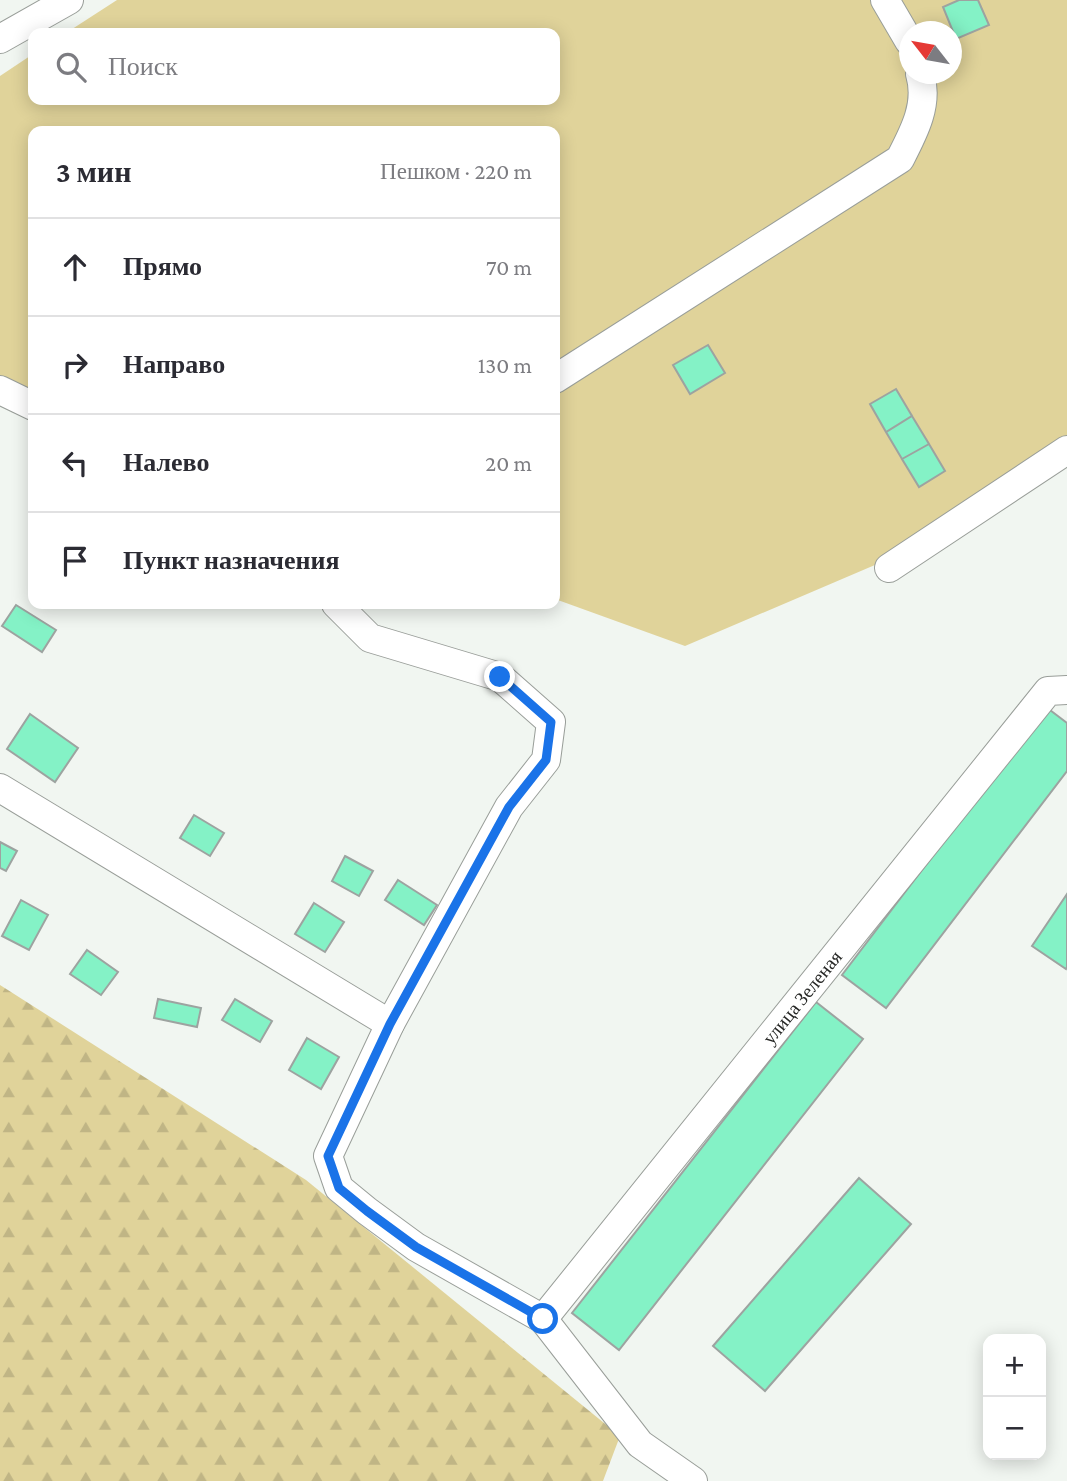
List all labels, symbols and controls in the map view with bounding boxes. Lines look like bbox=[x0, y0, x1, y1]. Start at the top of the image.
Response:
north arrow bbox=[899, 21, 962, 84]
search box bbox=[28, 28, 560, 105]
icon: search bbox=[52, 48, 90, 86]
text: Поиск bbox=[108, 52, 178, 81]
text: 3 мин bbox=[56, 155, 131, 188]
text: Пешком · 220 m bbox=[380, 158, 532, 184]
icon: ahead bbox=[56, 248, 94, 286]
text: Прямо bbox=[123, 252, 202, 281]
text: 70 m bbox=[486, 254, 532, 280]
icon: right bbox=[56, 346, 94, 384]
text: Направо bbox=[123, 350, 225, 379]
text: 130 m bbox=[478, 352, 532, 378]
icon: left bbox=[56, 444, 94, 482]
text: Налево bbox=[123, 448, 209, 477]
text: 20 m bbox=[485, 450, 532, 476]
icon: arrive bbox=[56, 542, 94, 580]
text: Пункт назначения bbox=[123, 546, 340, 575]
route end bbox=[484, 661, 515, 692]
street label: улица Зеленая bbox=[758, 946, 846, 1048]
route start bbox=[527, 1303, 558, 1334]
map controls bbox=[983, 1334, 1046, 1460]
button: + bbox=[983, 1334, 1046, 1397]
button: − bbox=[983, 1397, 1046, 1460]

